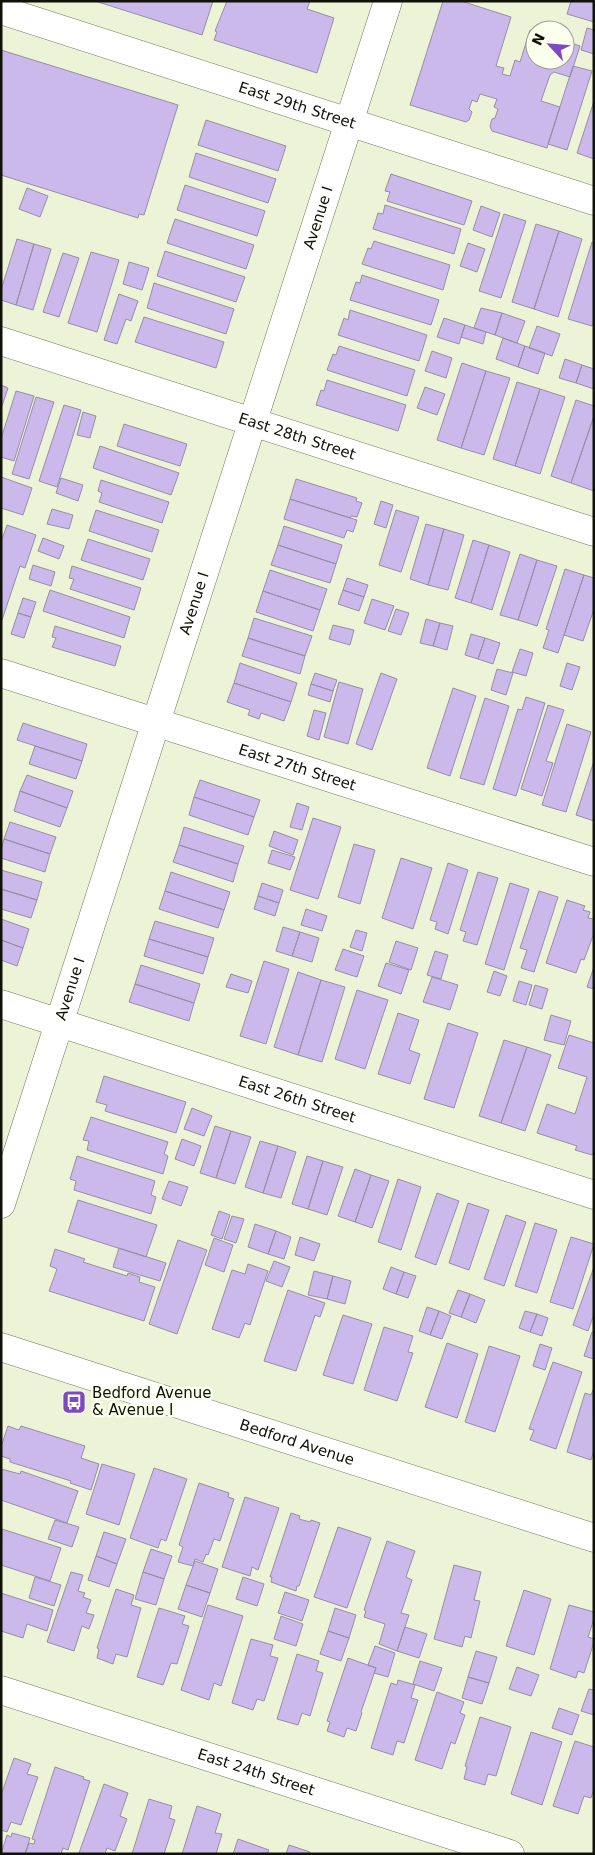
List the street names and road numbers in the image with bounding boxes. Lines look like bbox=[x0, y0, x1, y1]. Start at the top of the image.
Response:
street label: East 29th Street bbox=[236, 78, 358, 133]
street label: Avenue I bbox=[300, 184, 337, 251]
street label: East 28th Street bbox=[236, 409, 358, 464]
street label: Avenue I bbox=[176, 570, 213, 637]
street label: East 27th Street bbox=[236, 740, 358, 795]
street label: Avenue I bbox=[52, 955, 89, 1023]
street label: East 26th Street bbox=[236, 1072, 358, 1127]
street label: Bedford Avenue bbox=[237, 1415, 357, 1469]
street label: East 24th Street bbox=[195, 1745, 317, 1800]

